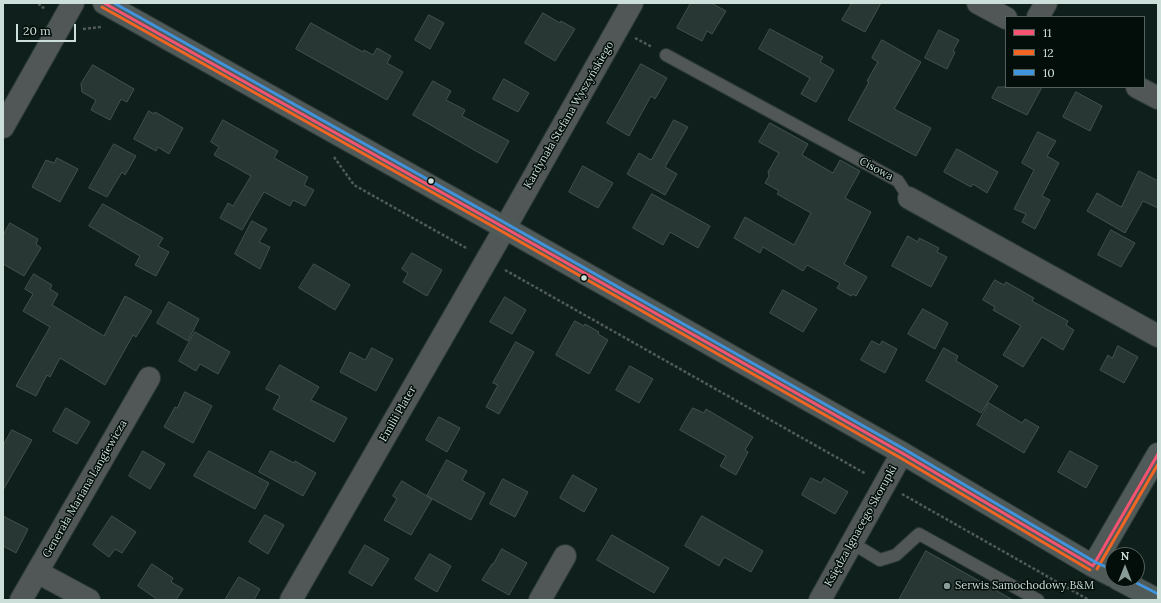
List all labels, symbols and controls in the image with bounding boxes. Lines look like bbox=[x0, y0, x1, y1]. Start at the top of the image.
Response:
scale bar bbox=[18, 16, 78, 42]
legend bbox=[1005, 16, 1145, 88]
text: 20 m bbox=[23, 23, 51, 38]
text: 11 bbox=[1043, 25, 1052, 40]
street label: Kardynała Stefana Wyszyńskiego bbox=[521, 39, 617, 191]
text: 12 bbox=[1043, 45, 1054, 60]
text: 10 bbox=[1043, 65, 1055, 80]
street label: Cisowa bbox=[857, 155, 895, 183]
unlabelled marker bbox=[426, 176, 436, 186]
unlabelled marker bbox=[579, 273, 589, 283]
street label: Emilii Plater bbox=[377, 384, 419, 444]
street label: Generała Mariana Langiewicza bbox=[40, 418, 130, 560]
street label: Księdza Ignacego Skorupki bbox=[822, 463, 900, 589]
north arrow bbox=[1105, 547, 1145, 587]
text: N bbox=[1121, 549, 1129, 563]
place label: Serwis Samochodowy B&M bbox=[955, 579, 1094, 593]
marker: Serwis Samochodowy B&M bbox=[942, 581, 952, 591]

